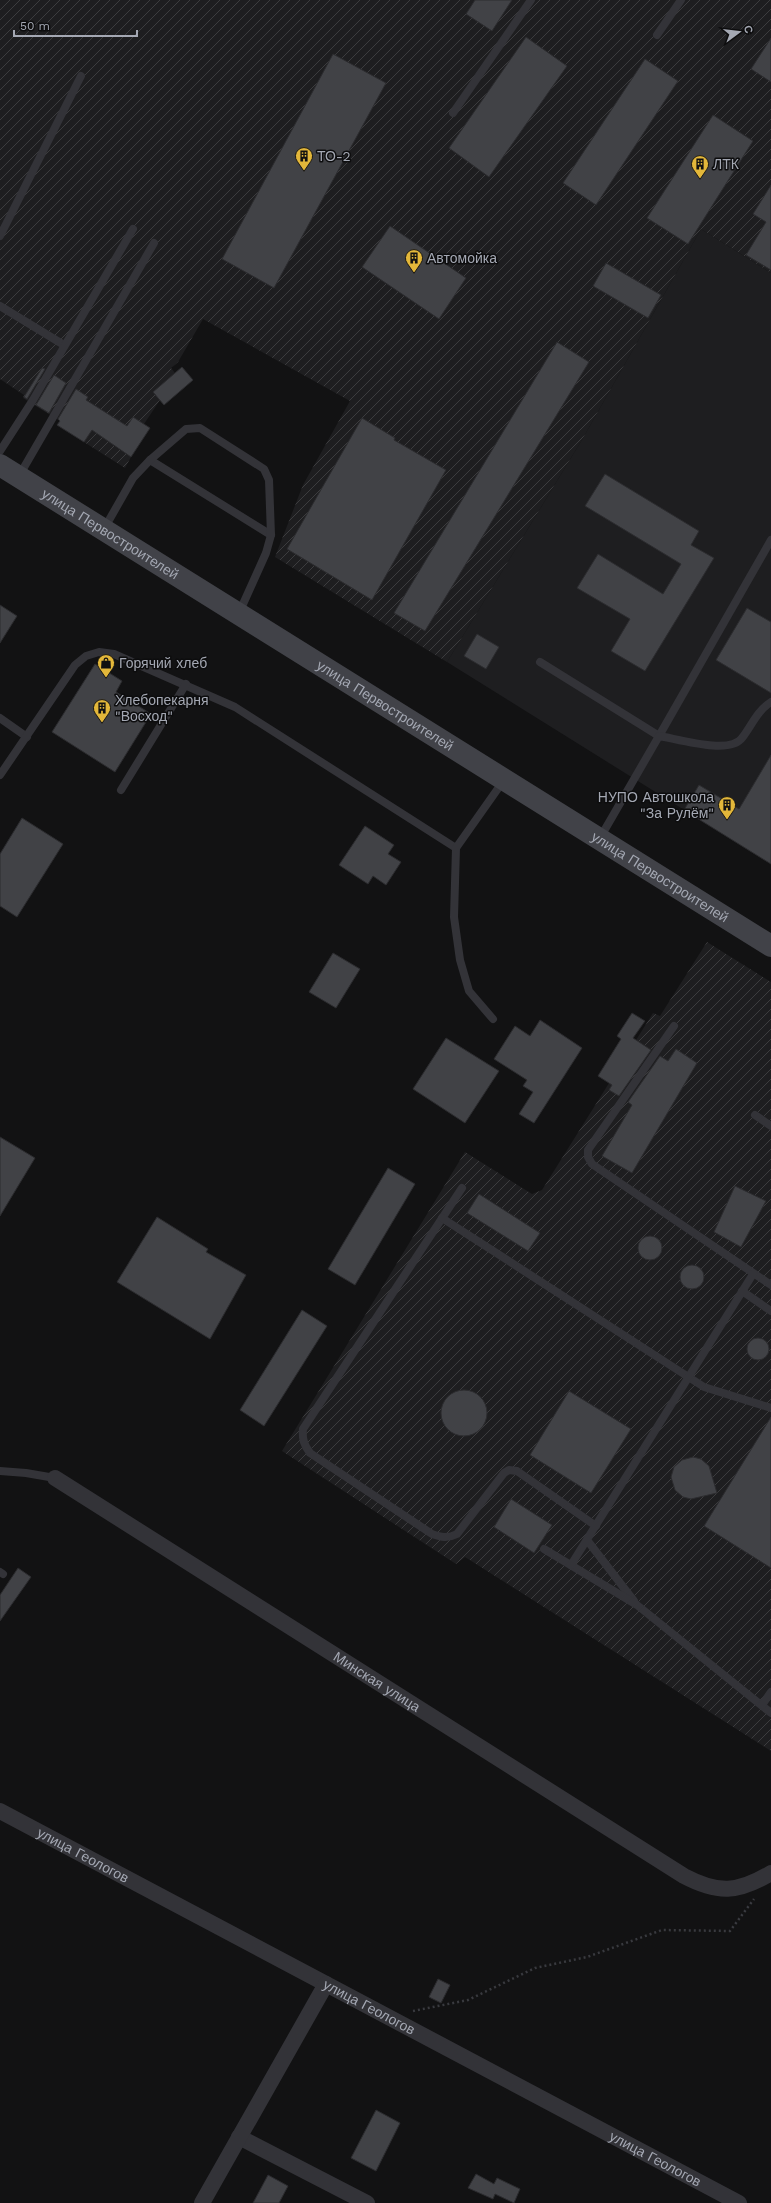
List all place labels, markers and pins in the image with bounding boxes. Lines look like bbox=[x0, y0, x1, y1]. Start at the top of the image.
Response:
building icon: ТО-2 bbox=[294, 146, 314, 171]
place label: ТО-2 bbox=[317, 148, 351, 164]
building icon: ЛТК bbox=[690, 154, 710, 179]
place label: ЛТК bbox=[713, 156, 740, 172]
building icon: Автомойка bbox=[404, 248, 424, 273]
place label: Автомойка bbox=[427, 250, 497, 266]
shop icon: Горячий хлеб bbox=[96, 653, 116, 678]
place label: Горячий хлеб bbox=[119, 655, 207, 671]
place label: Хлебопекарня "Восход" bbox=[115, 692, 209, 724]
building icon: Хлебопекарня "Восход" bbox=[92, 698, 112, 723]
place label: НУПО Автошкола "За Рулём" bbox=[598, 789, 714, 821]
building icon: НУПО Автошкола "За Рулём" bbox=[717, 795, 737, 820]

